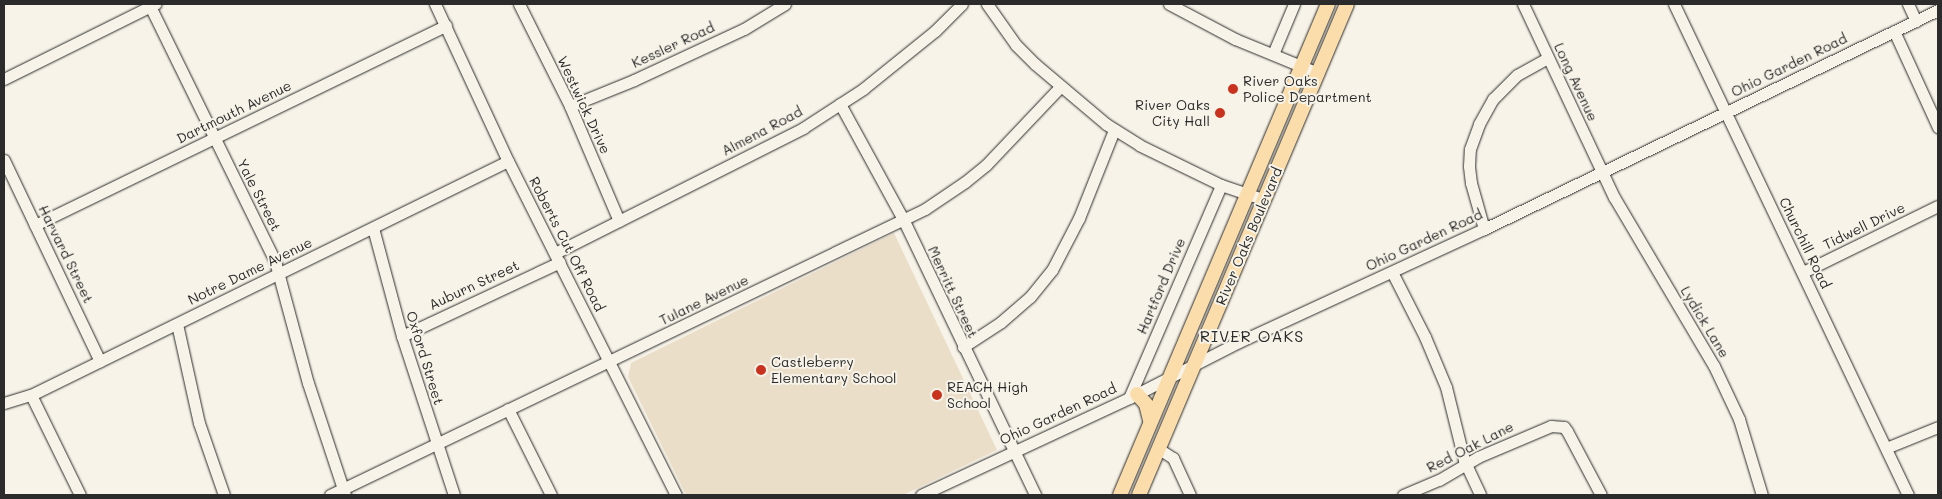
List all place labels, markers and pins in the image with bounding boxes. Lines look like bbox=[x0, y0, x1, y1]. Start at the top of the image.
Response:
place label: River Oaks Police Department bbox=[1243, 73, 1372, 105]
marker: River Oaks Police Department bbox=[1227, 83, 1239, 95]
place label: River Oaks City Hall bbox=[1135, 97, 1210, 130]
marker: River Oaks City Hall bbox=[1214, 107, 1226, 119]
place label: Castleberry Elementary School bbox=[771, 354, 897, 387]
marker: Castleberry Elementary School bbox=[755, 364, 767, 376]
place label: REACH High School bbox=[947, 379, 1028, 412]
marker: REACH High School bbox=[931, 389, 943, 401]

